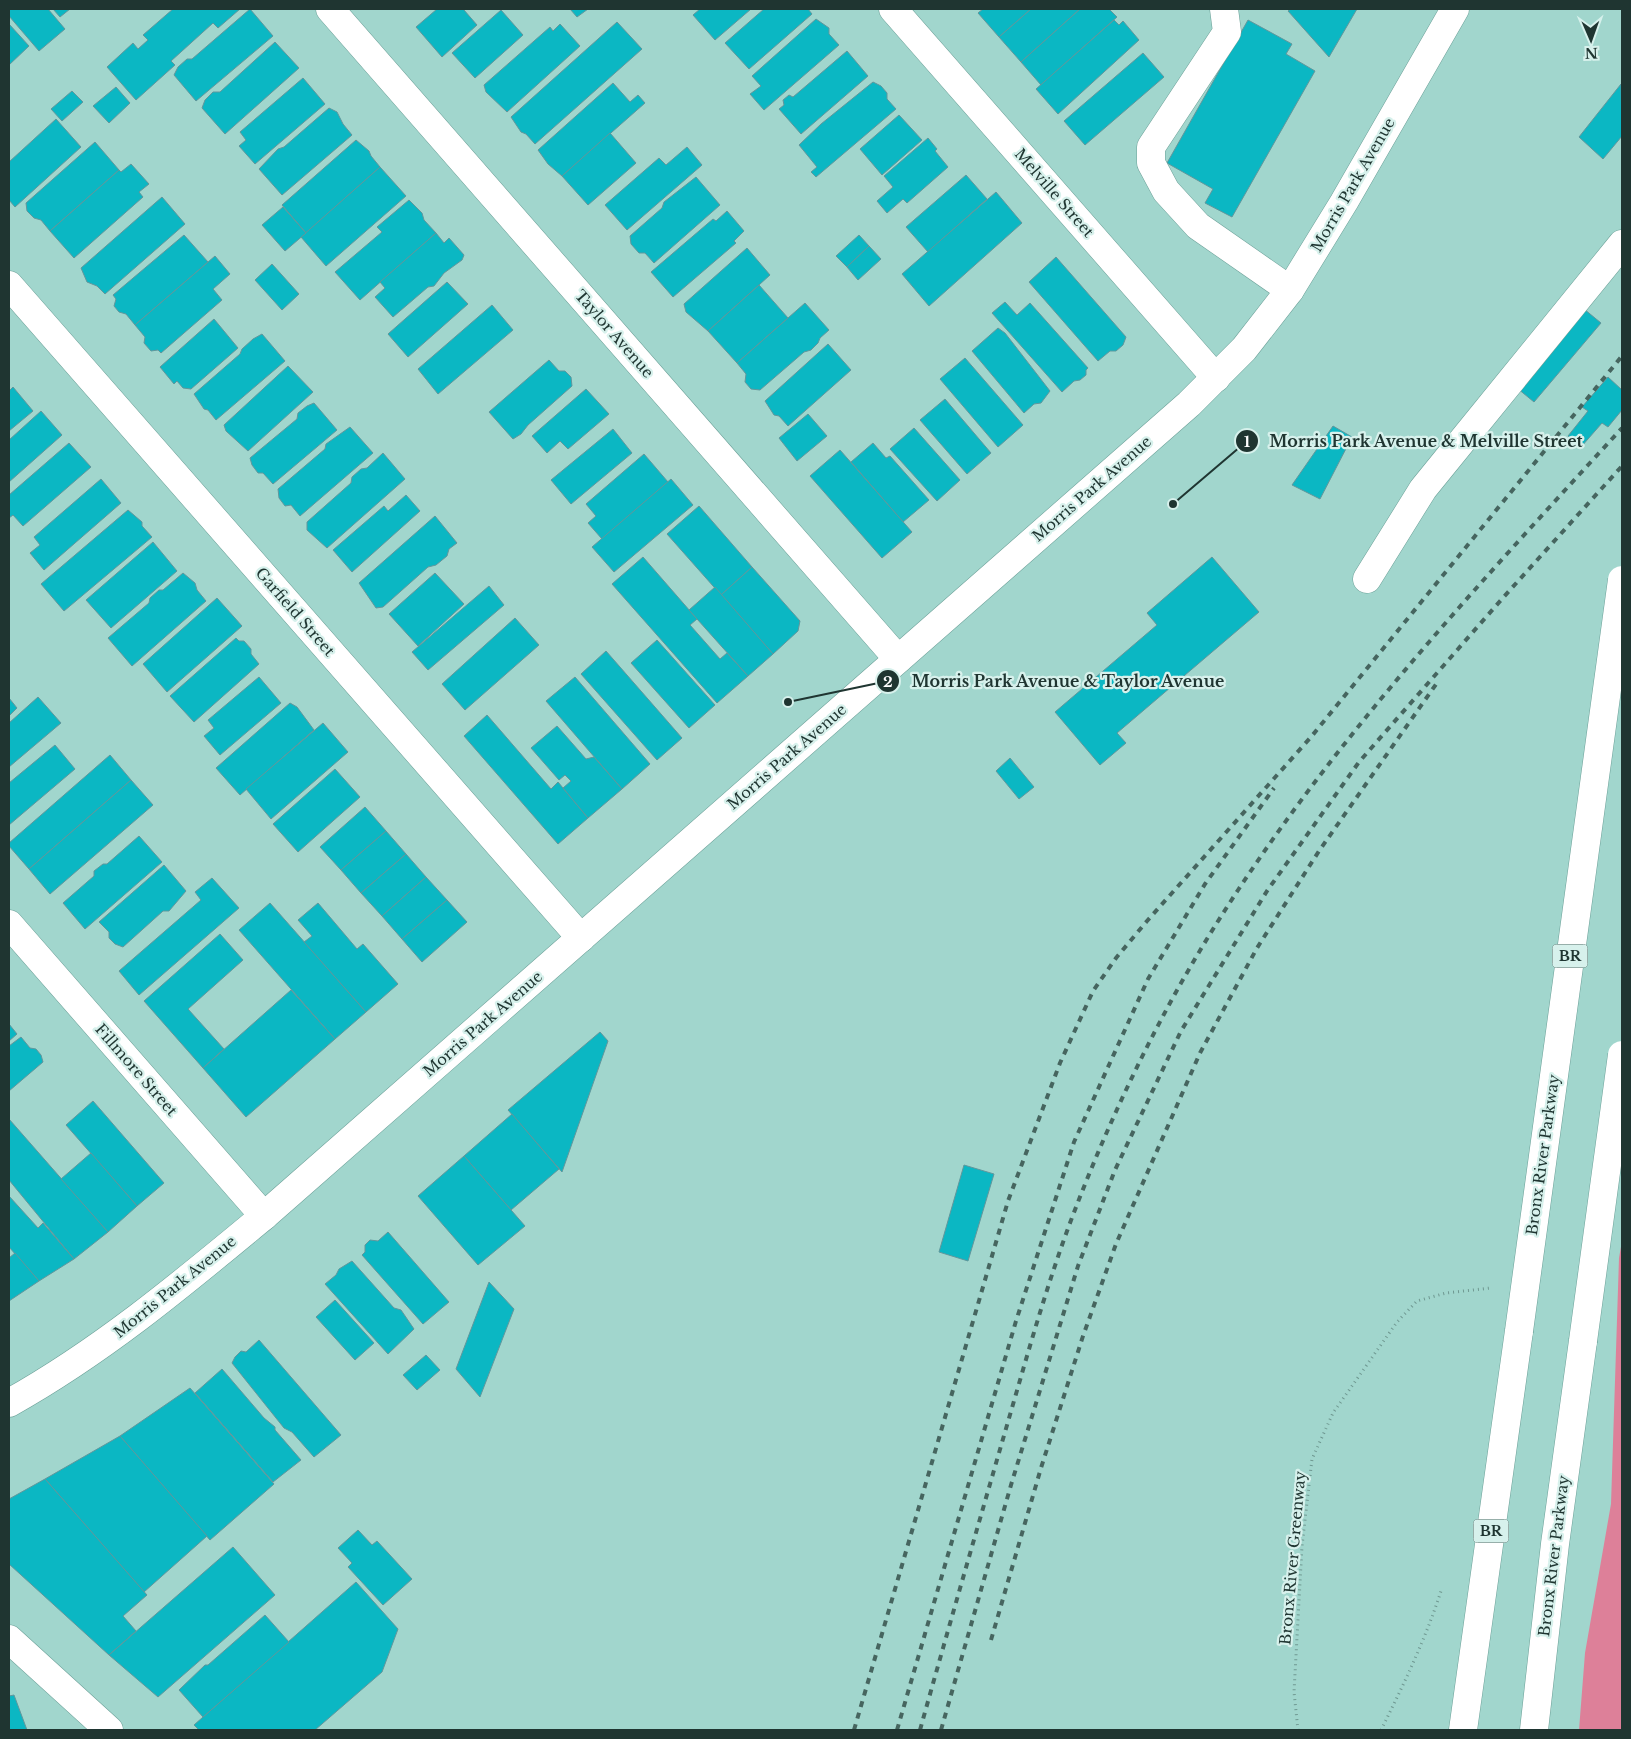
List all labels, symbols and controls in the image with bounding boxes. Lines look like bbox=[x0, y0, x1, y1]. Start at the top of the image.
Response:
north arrow bbox=[1566, 15, 1616, 65]
text: N bbox=[1585, 44, 1598, 62]
street label: Morris Park Avenue bbox=[1306, 114, 1399, 255]
street label: Melville Street bbox=[1011, 144, 1098, 241]
street label: Taylor Avenue bbox=[571, 286, 658, 381]
callout: Morris Park Avenue & Melville Street bbox=[1234, 426, 1594, 457]
text: Morris Park Avenue & Melville Street bbox=[1269, 431, 1584, 451]
street label: Morris Park Avenue bbox=[1028, 432, 1155, 546]
text: 1 bbox=[1244, 432, 1251, 451]
street label: Garfield Street bbox=[252, 563, 339, 660]
callout: Morris Park Avenue & Taylor Avenue bbox=[875, 666, 1235, 697]
text: Morris Park Avenue & Taylor Avenue bbox=[912, 671, 1224, 691]
text: 2 bbox=[883, 672, 893, 691]
street label: Morris Park Avenue bbox=[723, 700, 850, 814]
road number: BR bbox=[1552, 944, 1588, 968]
street label: Morris Park Avenue bbox=[419, 967, 546, 1081]
street label: Fillmore Street bbox=[91, 1020, 182, 1120]
street label: Bronx River Parkway bbox=[1522, 1073, 1563, 1237]
street label: Morris Park Avenue bbox=[110, 1231, 240, 1342]
street label: Bronx River Greenway bbox=[1275, 1470, 1310, 1646]
street label: Bronx River Parkway bbox=[1534, 1474, 1573, 1638]
road number: BR bbox=[1474, 1520, 1508, 1542]

